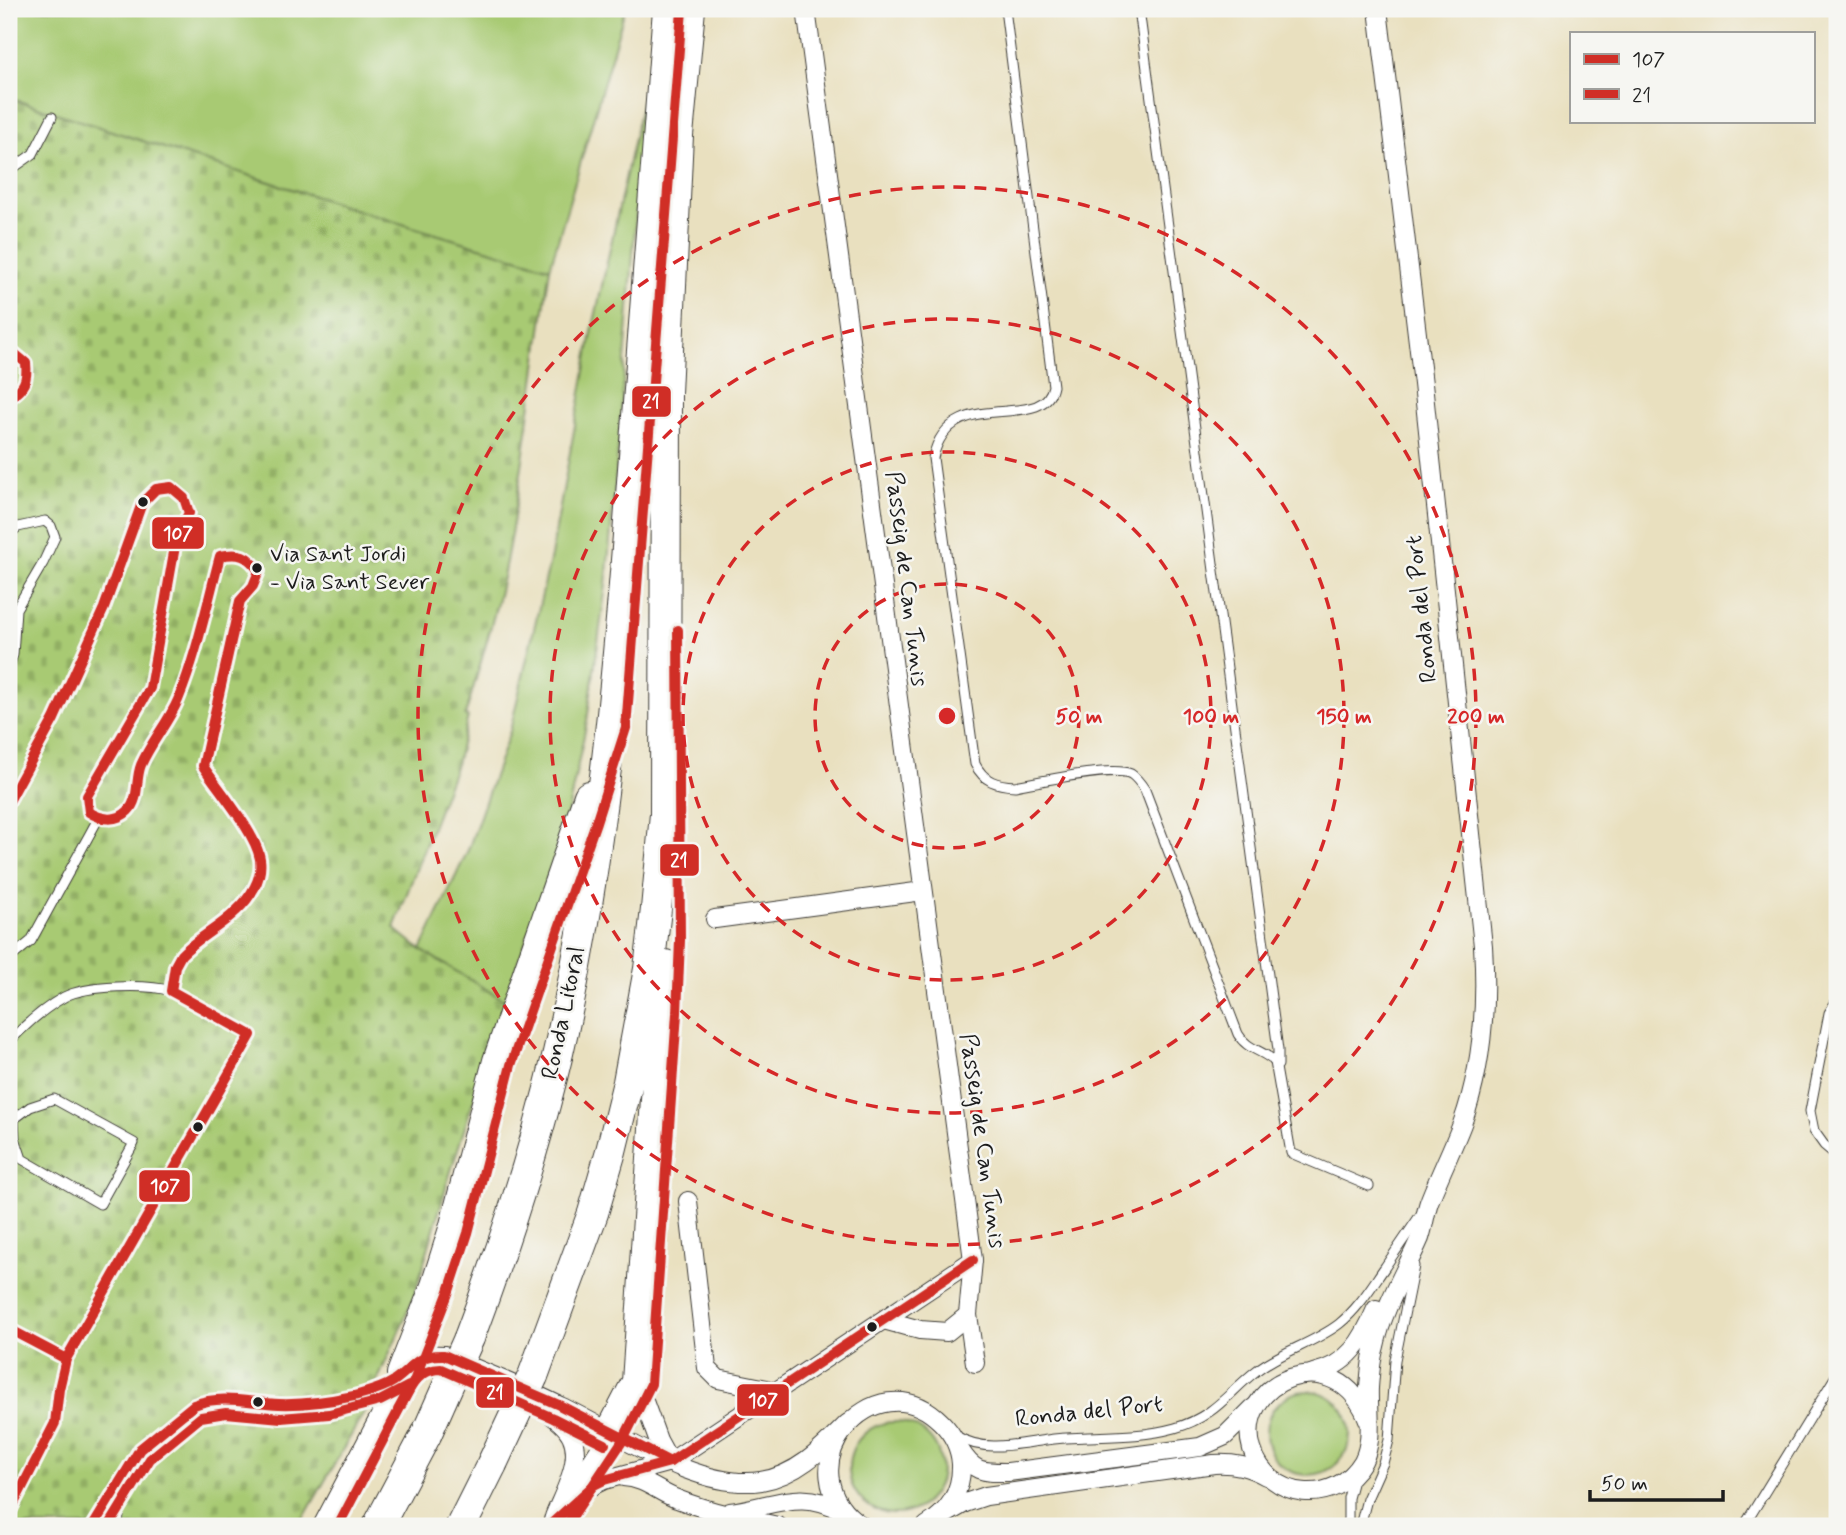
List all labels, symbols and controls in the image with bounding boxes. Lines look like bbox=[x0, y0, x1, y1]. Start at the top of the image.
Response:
legend bbox=[1570, 32, 1814, 122]
text: 107 bbox=[1632, 46, 1665, 74]
text: 21 bbox=[1632, 82, 1651, 110]
line badge: 21 bbox=[631, 385, 672, 418]
text: 21 bbox=[642, 390, 660, 415]
street label: Passeig de Can Tunis bbox=[877, 470, 935, 689]
unlabelled marker bbox=[136, 495, 150, 509]
line badge: 107 bbox=[151, 516, 205, 550]
text: 107 bbox=[163, 522, 193, 547]
street label: Ronda del Port bbox=[1399, 534, 1445, 684]
place label: Via Sant Jordi - Via Sant Sever bbox=[270, 541, 430, 597]
marker: Via Sant Jordi - Via Sant Sever bbox=[250, 561, 264, 575]
text: 50 m bbox=[1056, 703, 1103, 731]
text: 100 m bbox=[1183, 703, 1239, 731]
text: 150 m bbox=[1316, 703, 1372, 731]
text: 200 m bbox=[1447, 703, 1505, 731]
centre of rings bbox=[935, 704, 959, 728]
line badge: 21 bbox=[659, 843, 700, 877]
text: 21 bbox=[670, 849, 688, 874]
street label: Ronda Litoral bbox=[535, 944, 593, 1082]
street label: Passeig de Can Tunis bbox=[952, 1032, 1012, 1251]
unlabelled marker bbox=[191, 1120, 205, 1134]
line badge: 107 bbox=[138, 1169, 191, 1203]
text: 107 bbox=[150, 1175, 180, 1200]
unlabelled marker bbox=[865, 1320, 879, 1334]
line badge: 21 bbox=[475, 1376, 515, 1409]
text: 21 bbox=[486, 1381, 504, 1406]
line badge: 107 bbox=[736, 1383, 790, 1417]
text: 107 bbox=[748, 1389, 778, 1414]
street label: Ronda del Port bbox=[1014, 1389, 1164, 1435]
unlabelled marker bbox=[251, 1395, 265, 1409]
scale bar bbox=[1590, 1458, 1724, 1502]
text: 50 m bbox=[1601, 1470, 1648, 1498]

